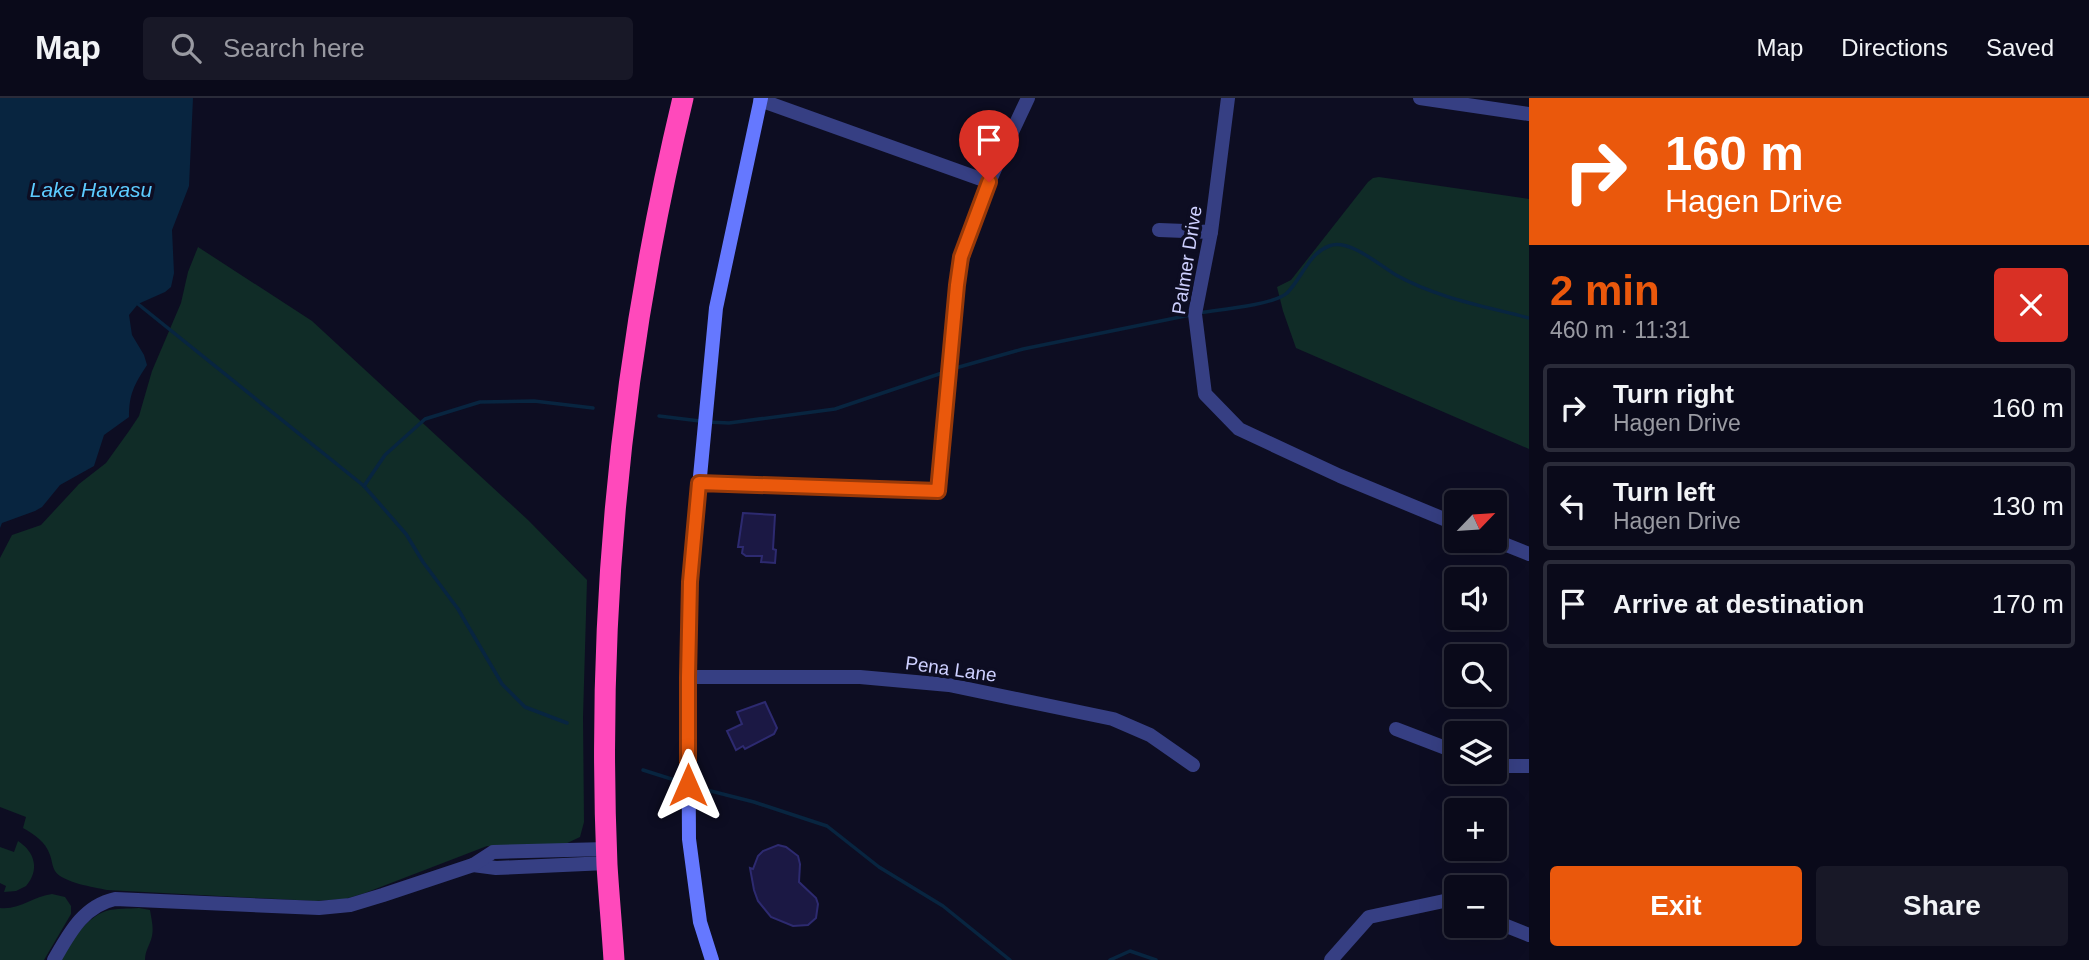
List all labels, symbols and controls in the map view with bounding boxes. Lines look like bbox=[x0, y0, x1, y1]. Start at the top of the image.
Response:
search box bbox=[143, 17, 633, 80]
text: Map bbox=[35, 29, 101, 66]
icon: search bbox=[167, 29, 205, 67]
text: Search here bbox=[223, 33, 365, 63]
text: Map bbox=[1757, 34, 1803, 61]
text: Directions bbox=[1841, 34, 1948, 61]
text: Saved bbox=[1986, 34, 2054, 61]
pin bbox=[959, 110, 1019, 182]
icon: arrive bbox=[970, 121, 1008, 159]
icon: right bbox=[1550, 126, 1641, 217]
text: 160 m bbox=[1665, 126, 1804, 180]
water label: Lake Havasu bbox=[30, 178, 153, 201]
text: Hagen Drive bbox=[1665, 183, 1843, 219]
street label: Palmer Drive bbox=[1168, 204, 1206, 316]
text: 2 min bbox=[1550, 267, 1660, 314]
button: close bbox=[1994, 268, 2068, 342]
text: 460 m · 11:31 bbox=[1550, 317, 1690, 343]
text: Turn right bbox=[1613, 379, 1734, 409]
icon: right bbox=[1554, 389, 1592, 427]
text: 160 m bbox=[1992, 393, 2064, 423]
text: Hagen Drive bbox=[1613, 410, 1741, 436]
text: Turn left bbox=[1613, 477, 1715, 507]
icon: left bbox=[1554, 487, 1592, 525]
north arrow bbox=[1444, 490, 1507, 553]
map controls bbox=[1444, 490, 1507, 938]
text: 130 m bbox=[1992, 491, 2064, 521]
text: Hagen Drive bbox=[1613, 508, 1741, 534]
button: sound bbox=[1444, 567, 1507, 630]
icon: arrive bbox=[1554, 585, 1592, 623]
text: Arrive at destination bbox=[1613, 589, 1864, 619]
text: 170 m bbox=[1992, 589, 2064, 619]
button: search bbox=[1444, 644, 1507, 707]
street label: Pena Lane bbox=[904, 652, 998, 686]
button: layers bbox=[1444, 721, 1507, 784]
position arrow bbox=[651, 748, 725, 822]
button: + bbox=[1444, 798, 1507, 861]
button: Exit bbox=[1550, 866, 1802, 946]
button: Share bbox=[1816, 866, 2068, 946]
button: − bbox=[1444, 875, 1507, 938]

